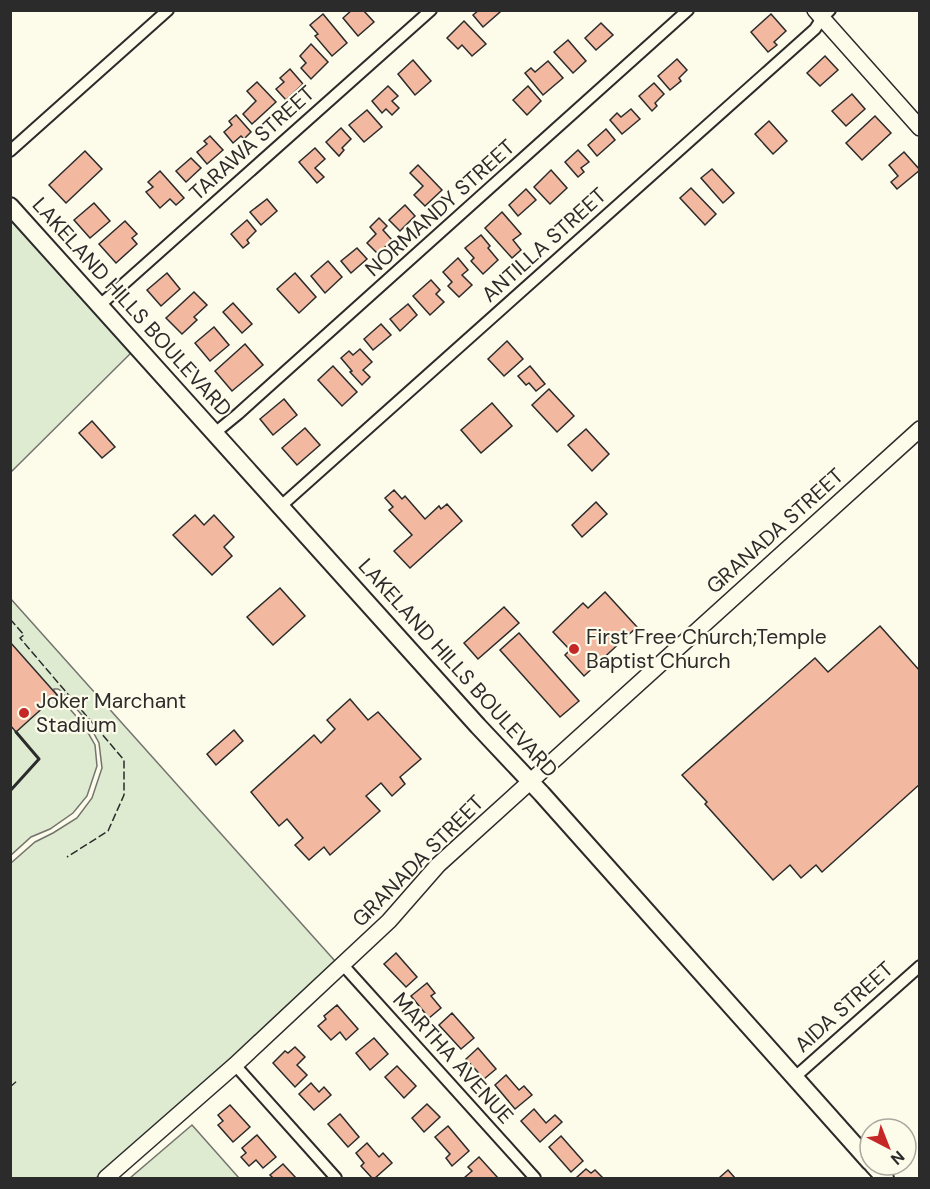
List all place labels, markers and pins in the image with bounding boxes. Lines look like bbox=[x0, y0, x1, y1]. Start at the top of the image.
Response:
place label: First Free Church;Temple Baptist Church bbox=[586, 623, 827, 675]
marker: First Free Church;Temple Baptist Church bbox=[567, 642, 581, 656]
place label: Joker Marchant Stadium bbox=[36, 687, 186, 739]
marker: Joker Marchant Stadium bbox=[17, 706, 31, 720]

